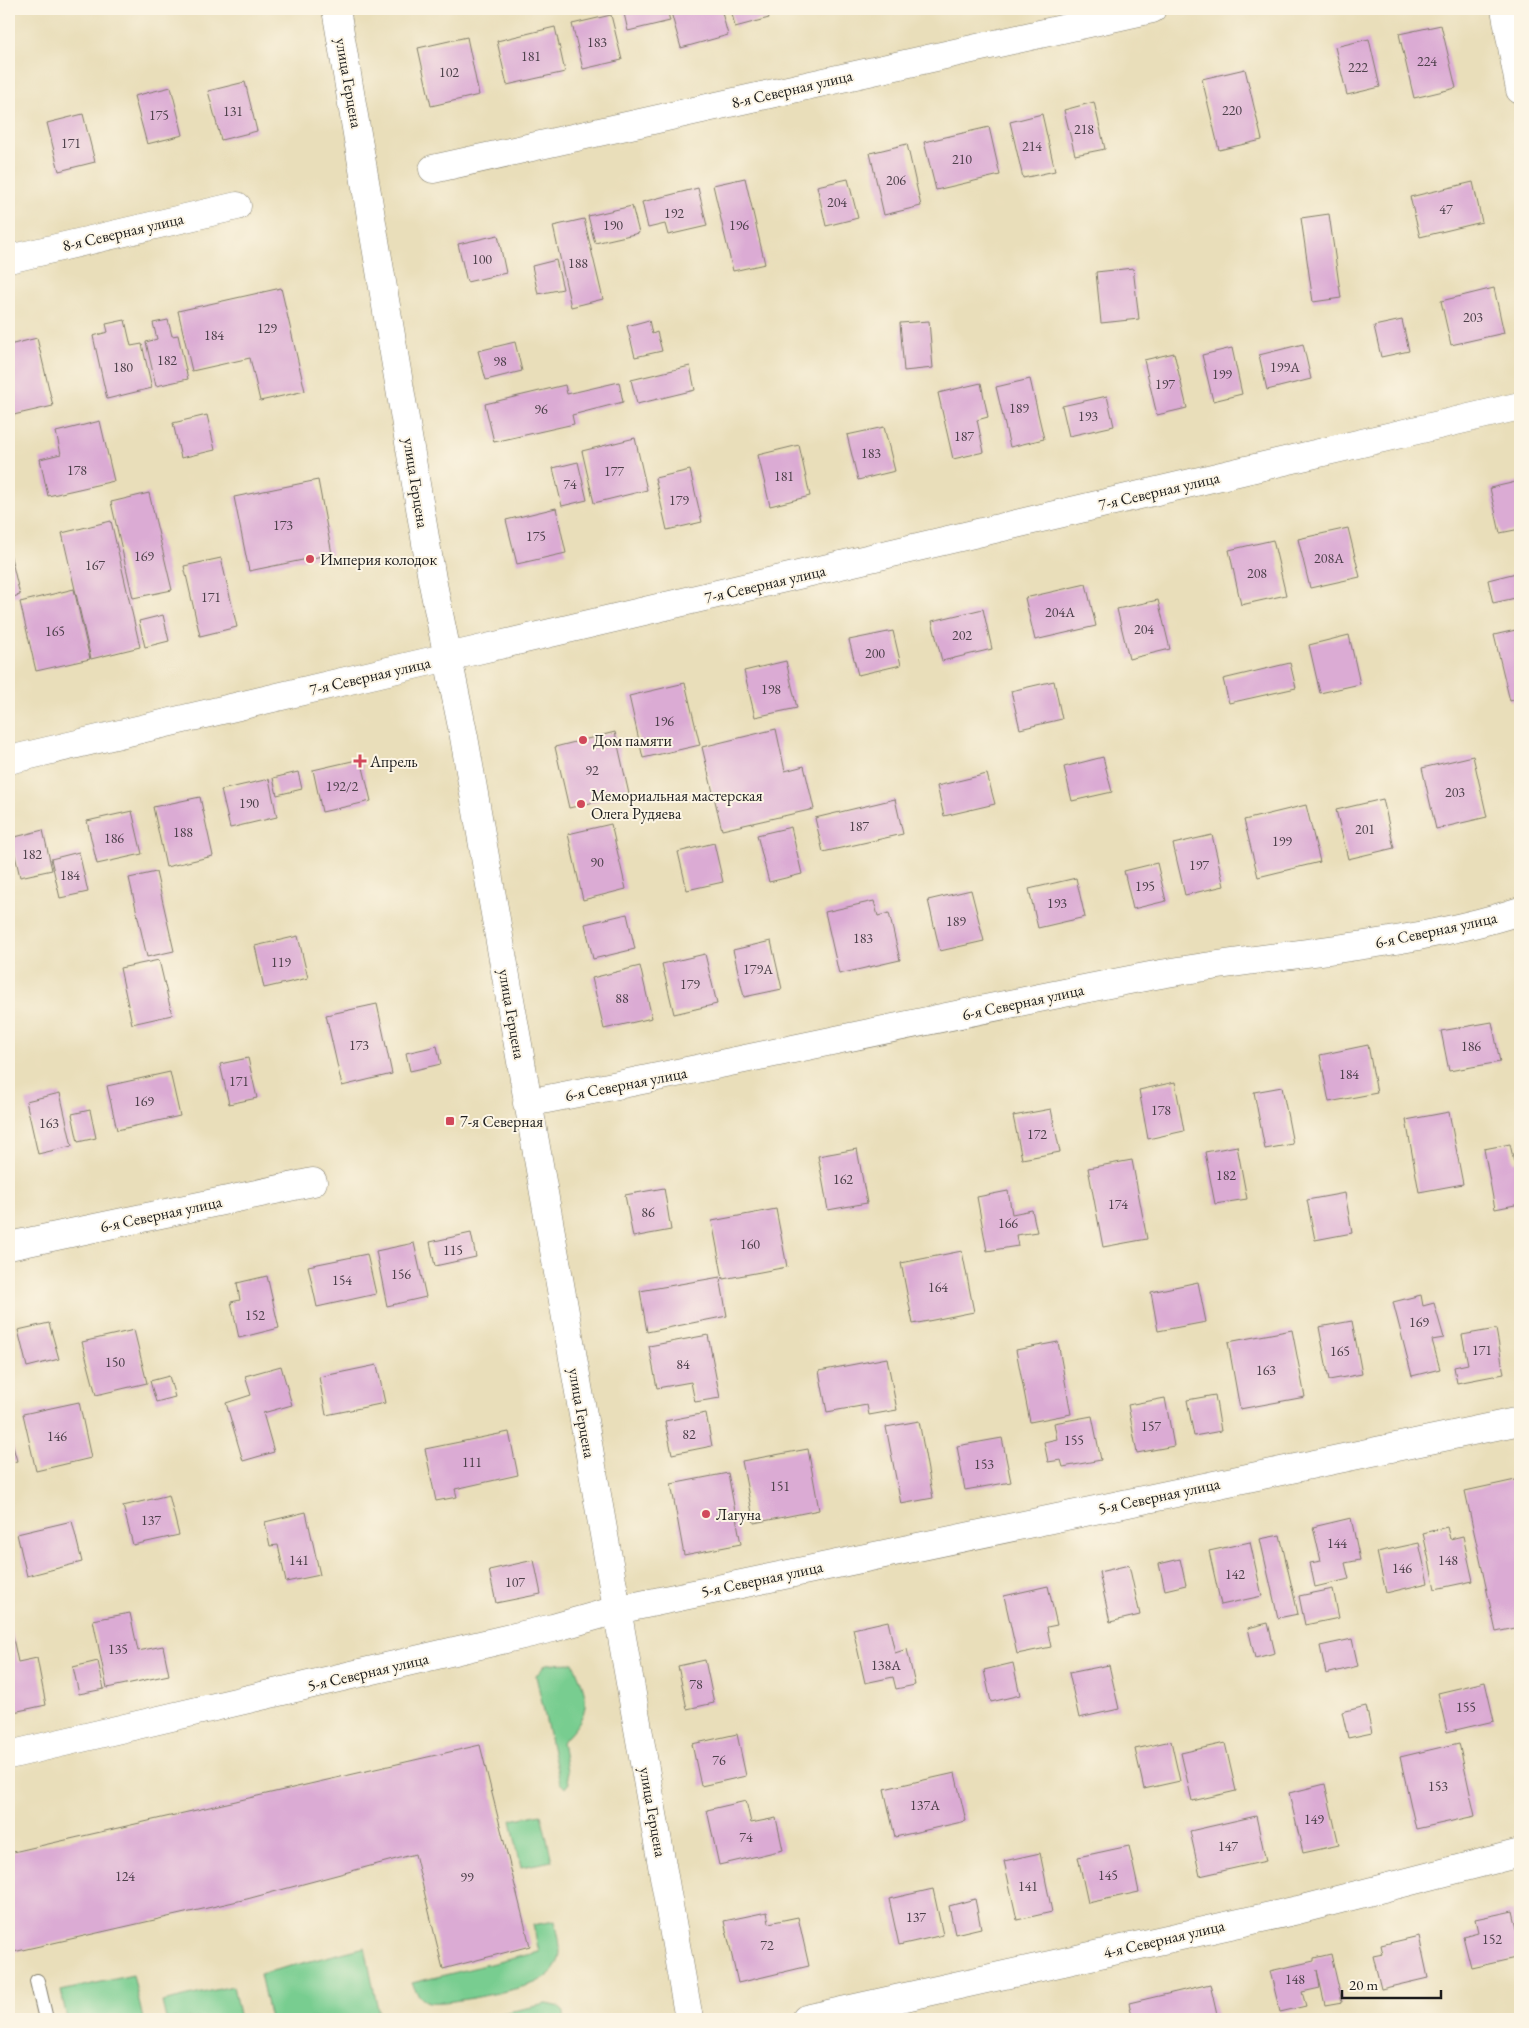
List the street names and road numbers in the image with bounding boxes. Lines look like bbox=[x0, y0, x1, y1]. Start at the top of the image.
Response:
street label: улица Герцена bbox=[331, 36, 367, 130]
street label: 8-я Северная улица bbox=[729, 65, 855, 113]
street label: 8-я Северная улица bbox=[60, 208, 186, 256]
street label: улица Герцена bbox=[399, 436, 434, 530]
street label: 7-я Северная улица bbox=[1096, 467, 1222, 515]
street label: 7-я Северная улица bbox=[702, 560, 828, 608]
street label: 7-я Северная улица bbox=[307, 652, 433, 700]
street label: 6-я Северная улица bbox=[1373, 907, 1499, 953]
street label: улица Герцена bbox=[494, 967, 530, 1061]
street label: 6-я Северная улица bbox=[960, 979, 1086, 1025]
street label: 6-я Северная улица bbox=[563, 1062, 689, 1106]
street label: 6-я Северная улица bbox=[98, 1191, 224, 1237]
street label: улица Герцена bbox=[564, 1366, 600, 1460]
street label: 5-я Северная улица bbox=[1096, 1473, 1222, 1519]
street label: 5-я Северная улица bbox=[699, 1556, 825, 1602]
street label: 5-я Северная улица bbox=[305, 1648, 431, 1696]
street label: улица Герцена bbox=[635, 1765, 671, 1859]
street label: 4-я Северная улица bbox=[1101, 1915, 1227, 1963]

